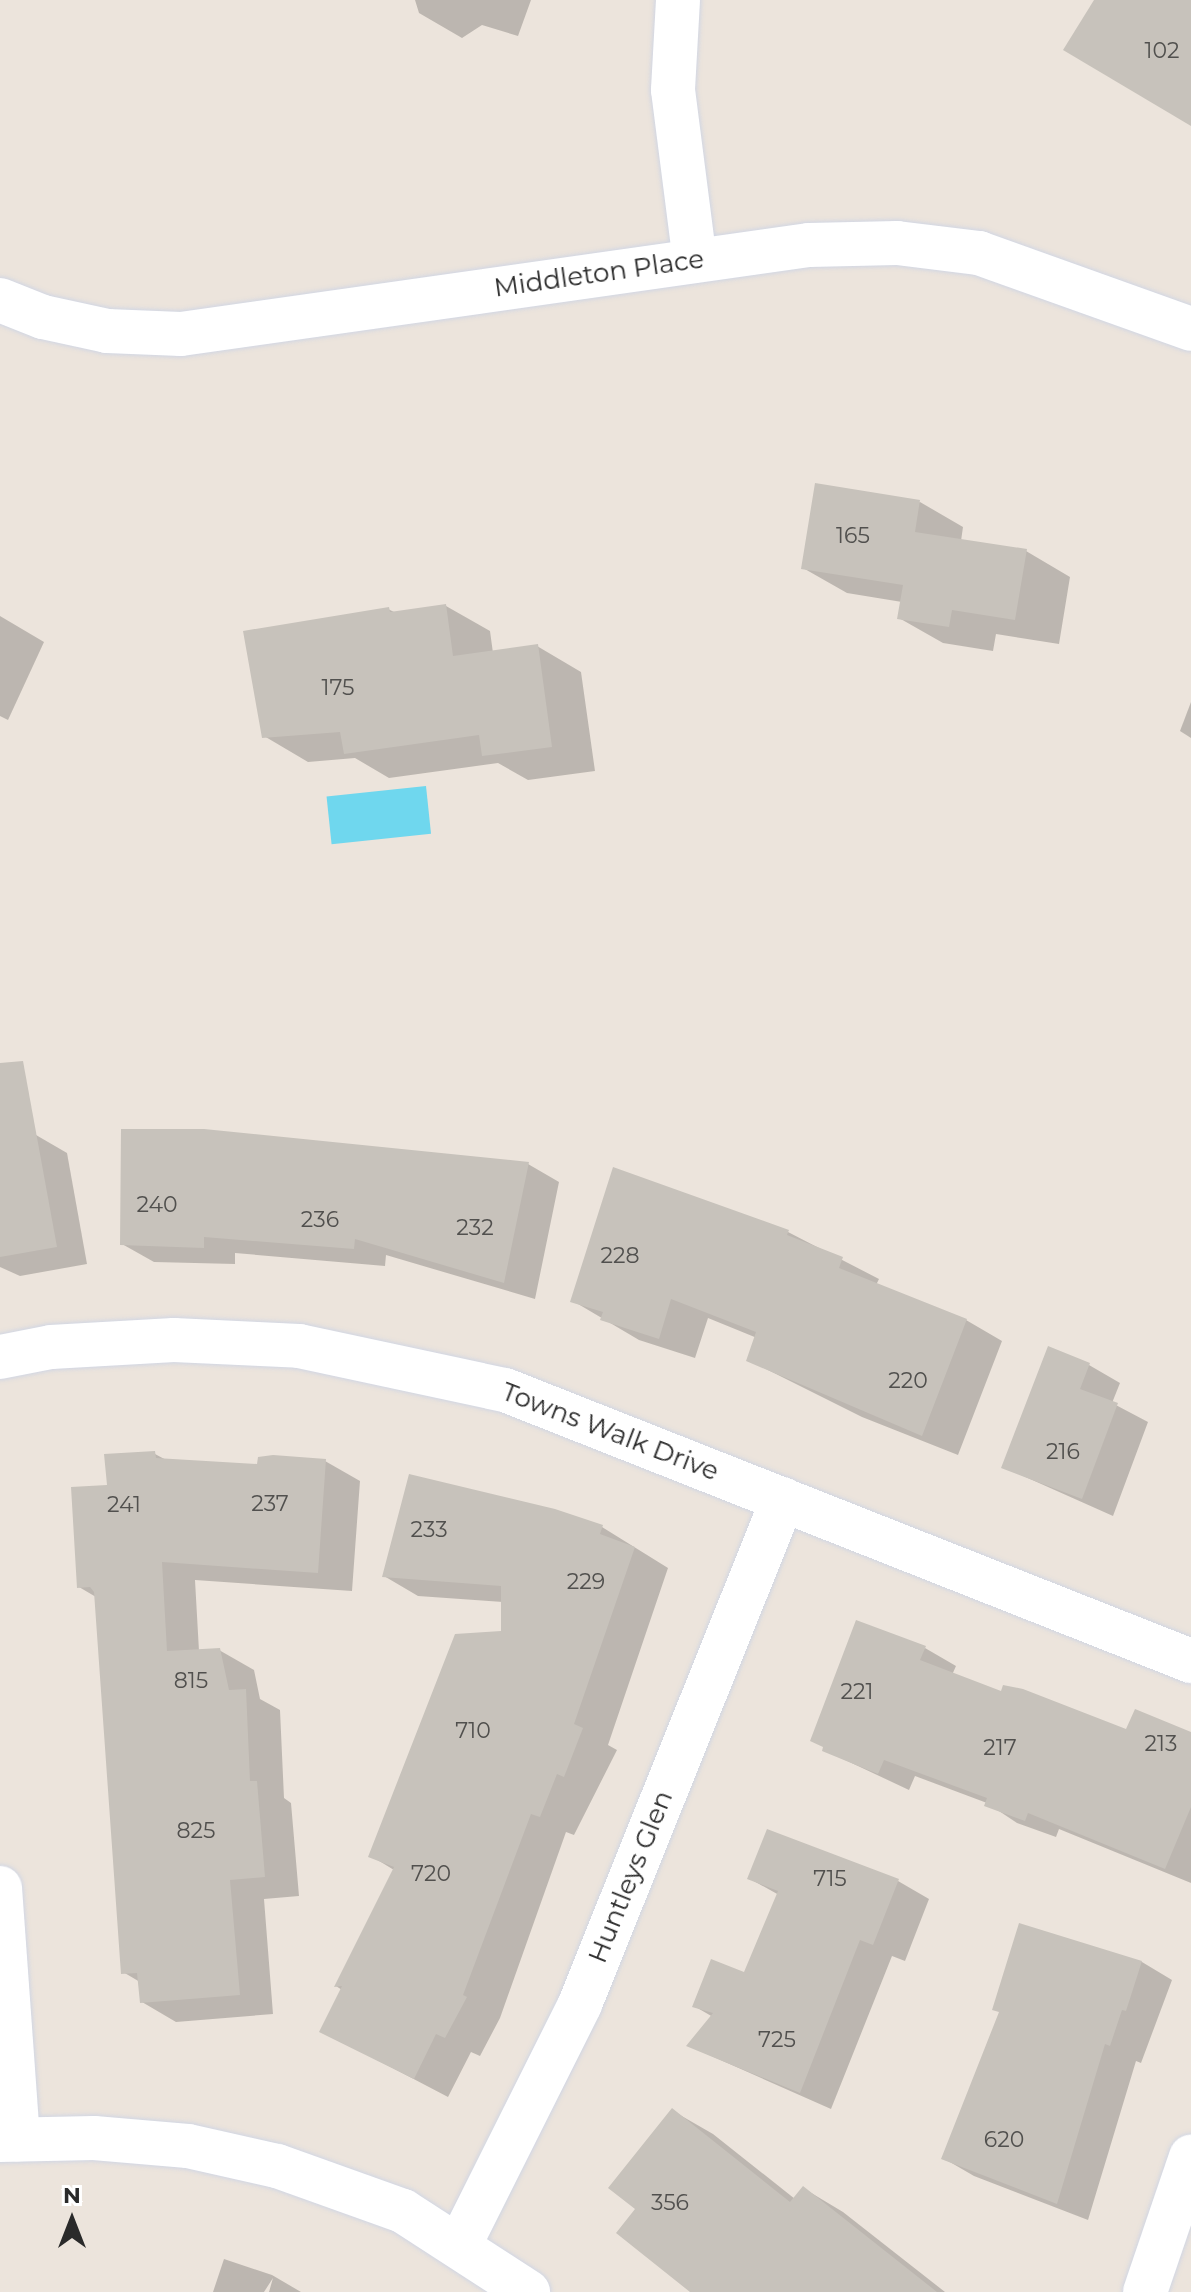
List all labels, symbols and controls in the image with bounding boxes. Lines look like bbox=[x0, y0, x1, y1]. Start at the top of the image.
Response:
house number: 102 bbox=[1144, 38, 1180, 64]
street label: Middleton Place bbox=[492, 244, 706, 304]
house number: 165 bbox=[836, 523, 870, 549]
house number: 175 bbox=[322, 675, 354, 701]
house number: 240 bbox=[136, 1192, 178, 1218]
house number: 236 bbox=[301, 1207, 339, 1233]
house number: 232 bbox=[456, 1215, 494, 1241]
house number: 228 bbox=[600, 1243, 640, 1269]
house number: 220 bbox=[888, 1368, 928, 1394]
street label: Towns Walk Drive bbox=[497, 1376, 723, 1488]
house number: 216 bbox=[1046, 1439, 1080, 1465]
house number: 237 bbox=[251, 1491, 289, 1517]
house number: 241 bbox=[107, 1492, 141, 1518]
house number: 233 bbox=[410, 1517, 448, 1543]
house number: 229 bbox=[567, 1569, 605, 1595]
house number: 815 bbox=[174, 1668, 208, 1694]
house number: 221 bbox=[841, 1679, 873, 1705]
house number: 710 bbox=[455, 1718, 491, 1744]
house number: 213 bbox=[1145, 1731, 1177, 1757]
house number: 217 bbox=[983, 1735, 1017, 1761]
street label: Huntleys Glen bbox=[582, 1786, 680, 1968]
house number: 825 bbox=[177, 1818, 215, 1844]
house number: 720 bbox=[411, 1861, 451, 1887]
house number: 715 bbox=[813, 1866, 847, 1892]
house number: 725 bbox=[758, 2027, 796, 2053]
house number: 620 bbox=[984, 2127, 1024, 2153]
north arrow bbox=[32, 2180, 112, 2260]
text: N bbox=[63, 2182, 81, 2209]
house number: 356 bbox=[651, 2190, 689, 2216]

